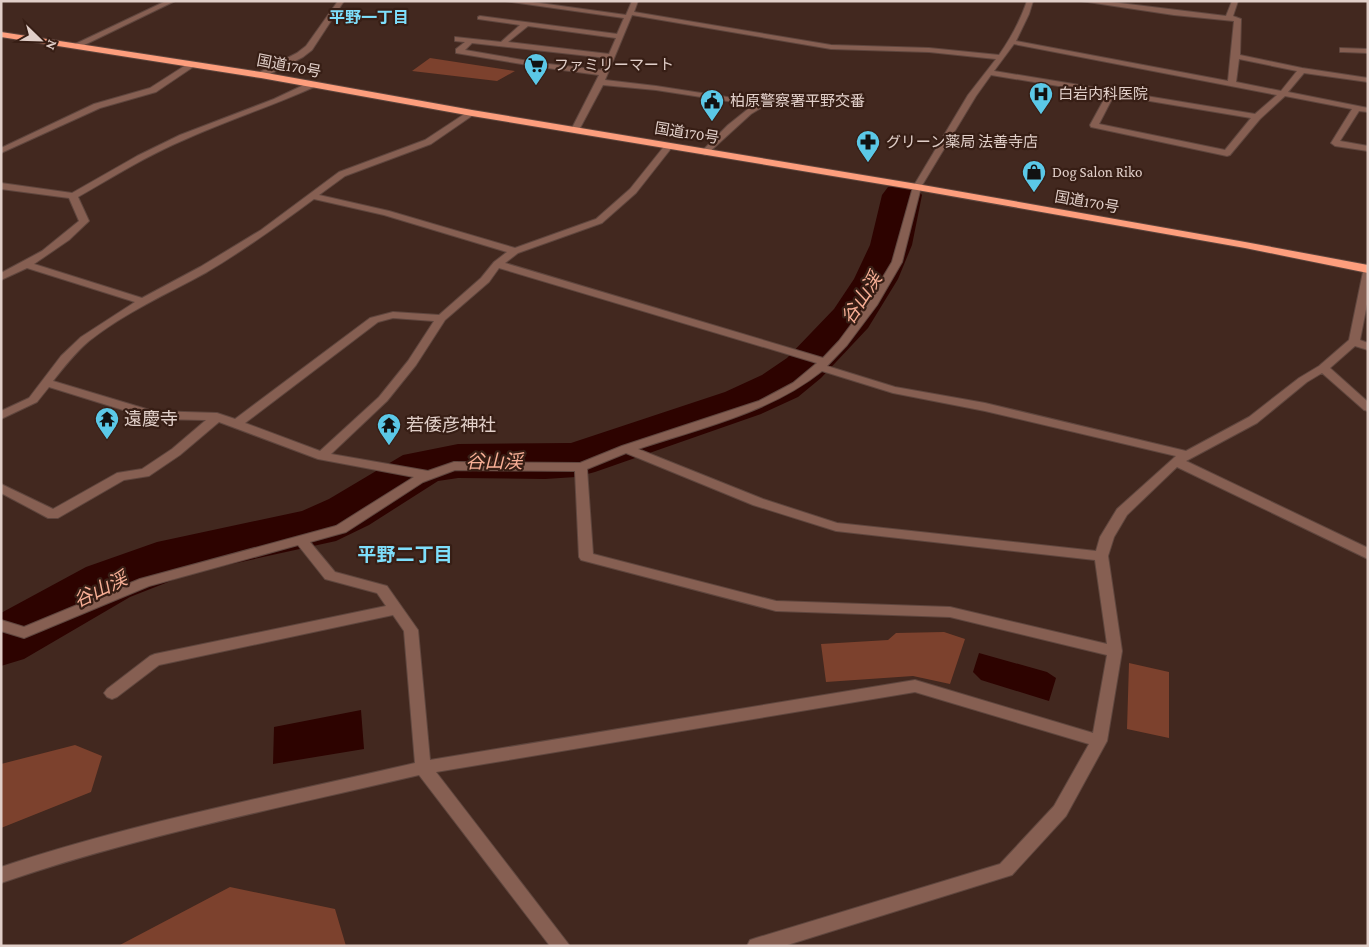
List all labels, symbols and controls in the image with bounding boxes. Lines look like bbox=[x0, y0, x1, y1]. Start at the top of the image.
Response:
district label: 平野一丁目 bbox=[329, 9, 409, 26]
north arrow bbox=[15, 15, 65, 65]
text: N bbox=[43, 38, 61, 53]
street label: 国道170号 bbox=[255, 52, 323, 80]
supermarket icon: ファミリーマート bbox=[523, 52, 549, 86]
place label: ファミリーマート bbox=[554, 57, 674, 73]
hospital icon: 白岩内科医院 bbox=[1028, 81, 1054, 115]
place label: 白岩内科医院 bbox=[1058, 86, 1148, 102]
public building icon: 柏原警察署平野交番 bbox=[699, 88, 725, 122]
place label: 柏原警察署平野交番 bbox=[730, 93, 865, 109]
street label: 国道170号 bbox=[654, 120, 720, 146]
pharmacy icon: グリーン薬局 法善寺店 bbox=[855, 129, 881, 163]
place label: グリーン薬局 法善寺店 bbox=[886, 134, 1038, 150]
shop icon: Dog Salon Riko bbox=[1021, 159, 1047, 193]
place label: Dog Salon Riko bbox=[1052, 164, 1142, 181]
street label: 国道170号 bbox=[1054, 188, 1120, 216]
water label: 谷山渓 bbox=[837, 266, 887, 328]
temple icon: 遠慶寺 bbox=[94, 406, 120, 440]
place label: 遠慶寺 bbox=[124, 409, 178, 429]
temple icon: 若倭彦神社 bbox=[376, 412, 402, 446]
place label: 若倭彦神社 bbox=[406, 415, 496, 435]
water label: 谷山渓 bbox=[465, 451, 525, 472]
district label: 平野二丁目 bbox=[357, 544, 453, 565]
water label: 谷山渓 bbox=[70, 566, 133, 611]

